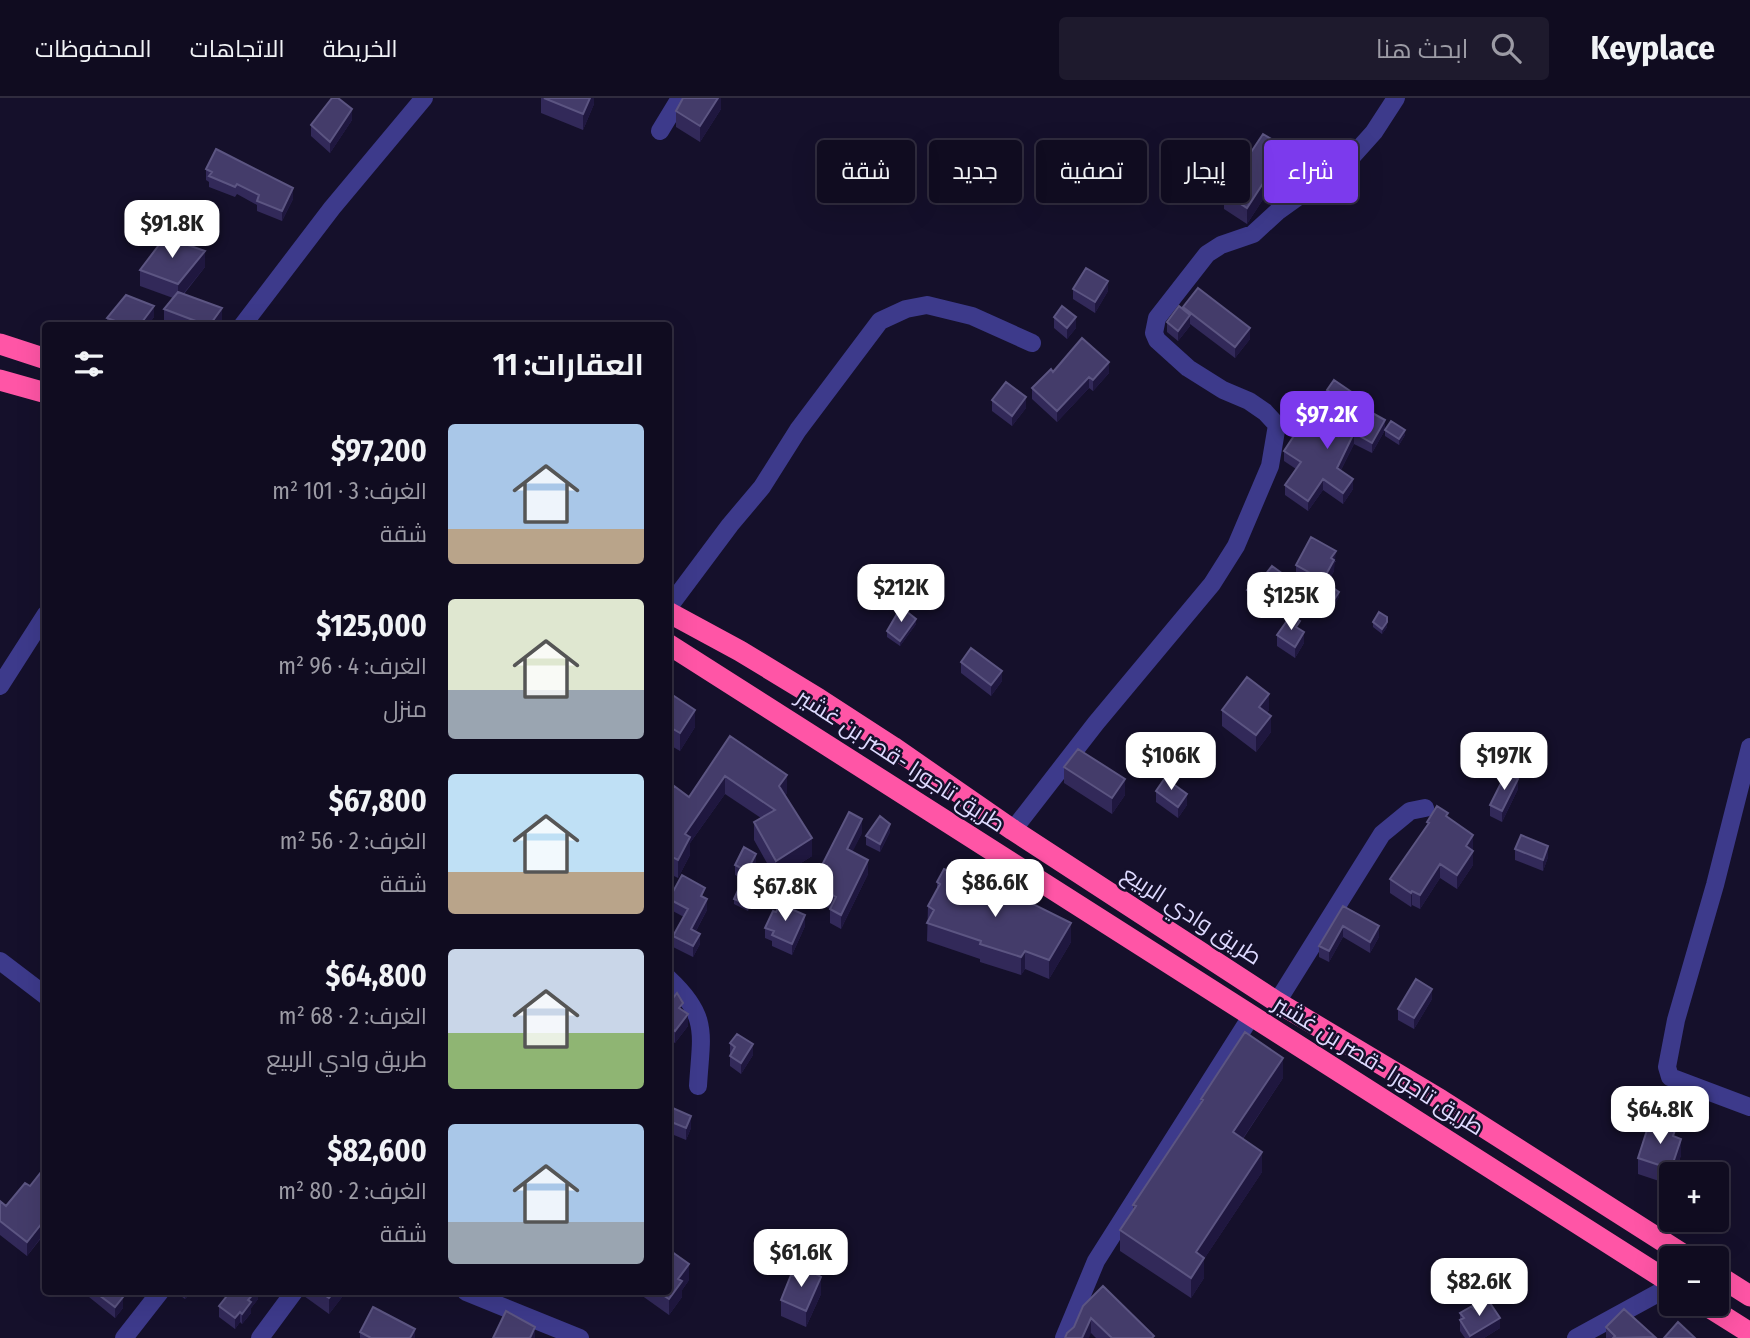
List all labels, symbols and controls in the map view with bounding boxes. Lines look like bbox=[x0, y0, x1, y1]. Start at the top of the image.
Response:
search box bbox=[1059, 17, 1549, 80]
text: Keyplace bbox=[1591, 28, 1715, 68]
icon: search bbox=[1487, 29, 1525, 67]
text: ابحث هنا bbox=[1376, 34, 1469, 65]
text: المحفوظات bbox=[35, 35, 152, 63]
text: الاتجاهات bbox=[190, 35, 285, 63]
text: الخريطة bbox=[323, 35, 398, 63]
chip: شقة bbox=[817, 140, 915, 203]
chip: جديد bbox=[929, 140, 1022, 203]
chip: تصفية bbox=[1036, 140, 1147, 203]
chip: إيجار bbox=[1161, 140, 1250, 203]
chip: شراء bbox=[1264, 140, 1358, 203]
pin: $91.8K bbox=[115, 200, 229, 260]
text: $91.8K bbox=[140, 209, 204, 237]
icon: filters bbox=[70, 345, 108, 383]
text: العقارات: 11 bbox=[493, 347, 644, 383]
pin: $97.2K bbox=[1270, 392, 1384, 451]
text: $97.2K bbox=[1296, 400, 1358, 428]
text: $97,200 bbox=[331, 433, 427, 469]
icon: home bbox=[504, 452, 588, 536]
text: الغرف: 3 · 101 m² bbox=[272, 477, 427, 505]
text: شقة bbox=[380, 520, 427, 548]
pin: $212K bbox=[852, 564, 950, 624]
text: $212K bbox=[873, 573, 929, 601]
pin: $125K bbox=[1242, 573, 1340, 632]
text: $125K bbox=[1263, 581, 1319, 609]
text: $125,000 bbox=[316, 608, 427, 644]
icon: home bbox=[504, 627, 588, 711]
text: الغرف: 4 · 96 m² bbox=[278, 652, 427, 680]
street label: طريق تاجورا -قصر بن غشير bbox=[790, 681, 1010, 838]
text: منزل bbox=[383, 695, 427, 723]
pin: $106K bbox=[1122, 732, 1220, 792]
pin: $197K bbox=[1455, 732, 1553, 792]
text: $106K bbox=[1142, 741, 1200, 769]
text: $197K bbox=[1476, 741, 1532, 769]
text: $67,800 bbox=[329, 783, 427, 819]
icon: home bbox=[504, 802, 588, 886]
text: الغرف: 2 · 56 m² bbox=[280, 827, 427, 855]
pin: $86.6K bbox=[938, 860, 1052, 919]
street label: طريق وادي الربيع bbox=[1115, 860, 1267, 974]
pin: $67.8K bbox=[728, 864, 842, 923]
text: $86.6K bbox=[962, 868, 1028, 896]
text: شقة bbox=[380, 870, 427, 898]
text: $67.8K bbox=[753, 872, 817, 900]
text: $64,800 bbox=[326, 958, 427, 994]
icon: home bbox=[504, 977, 588, 1061]
street label: طريق تاجورا -قصر بن غشير bbox=[1267, 988, 1489, 1141]
text: الغرف: 2 · 68 m² bbox=[279, 1002, 427, 1030]
text: طريق وادي الربيع bbox=[266, 1045, 427, 1073]
pin: $64.8K bbox=[1603, 1086, 1717, 1146]
text: $64.8K bbox=[1627, 1095, 1693, 1123]
text: $82,600 bbox=[328, 1133, 427, 1169]
icon: home bbox=[504, 1152, 588, 1236]
map controls bbox=[1659, 1162, 1729, 1316]
button: + bbox=[1659, 1162, 1729, 1232]
text: الغرف: 2 · 80 m² bbox=[278, 1177, 427, 1205]
text: شقة bbox=[380, 1220, 427, 1248]
pin: $61.6K bbox=[744, 1230, 858, 1289]
text: $61.6K bbox=[770, 1238, 832, 1266]
button: − bbox=[1659, 1246, 1729, 1316]
pin: $82.6K bbox=[1422, 1258, 1536, 1318]
text: $82.6K bbox=[1447, 1267, 1511, 1295]

